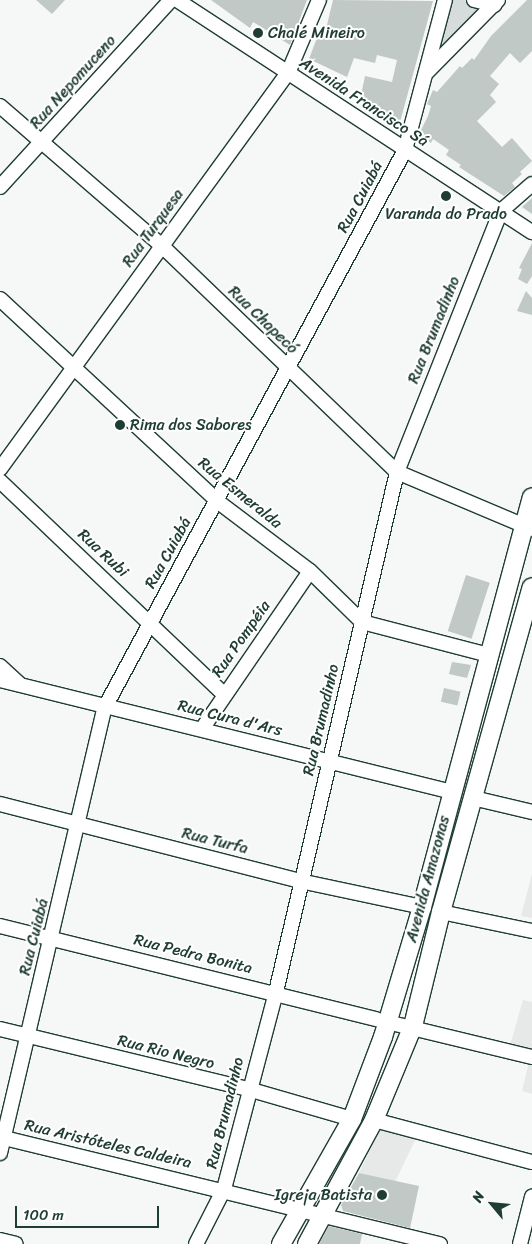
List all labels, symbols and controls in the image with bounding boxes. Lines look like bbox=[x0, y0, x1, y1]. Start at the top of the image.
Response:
place label: Chalé Mineiro bbox=[268, 23, 365, 43]
marker: Chalé Mineiro bbox=[252, 27, 264, 39]
street label: Rua Nepomuceno bbox=[26, 31, 120, 133]
street label: Avenida Francisco Sá bbox=[296, 53, 432, 151]
street label: Rua Cuiabá bbox=[333, 158, 387, 236]
street label: Rua Turquesa bbox=[118, 185, 188, 271]
marker: Varanda do Prado bbox=[440, 190, 452, 202]
place label: Varanda do Prado bbox=[385, 204, 507, 224]
street label: Rua Brumadinho bbox=[404, 274, 464, 386]
street label: Rua Chapecó bbox=[224, 282, 302, 358]
place label: Rima dos Sabores bbox=[130, 415, 253, 435]
marker: Rima dos Sabores bbox=[114, 419, 126, 431]
street label: Rua Esmeralda bbox=[194, 453, 286, 533]
street label: Rua Cuiabá bbox=[141, 514, 195, 592]
street label: Rua Rubi bbox=[74, 525, 132, 581]
street label: Rua Pompéia bbox=[207, 597, 275, 681]
street label: Rua Brumadinho bbox=[299, 662, 343, 778]
street label: Rua Cura d'Ars bbox=[176, 696, 284, 740]
street label: Avenida Amazonas bbox=[402, 814, 454, 944]
street label: Rua Turfa bbox=[180, 823, 250, 859]
street label: Rua Cuiabá bbox=[15, 897, 53, 977]
street label: Rua Pedra Bonita bbox=[132, 930, 254, 978]
street label: Rua Rio Negro bbox=[116, 1031, 216, 1073]
street label: Rua Brumadinho bbox=[202, 1055, 248, 1171]
street label: Rua Aristóteles Caldeira bbox=[23, 1115, 193, 1173]
north arrow bbox=[467, 1179, 517, 1229]
place label: Igreja Batista bbox=[275, 1185, 372, 1205]
text: N bbox=[465, 1187, 492, 1207]
marker: Igreja Batista bbox=[376, 1189, 388, 1201]
scale bar bbox=[18, 1196, 161, 1228]
text: 100 m bbox=[23, 1202, 64, 1228]

